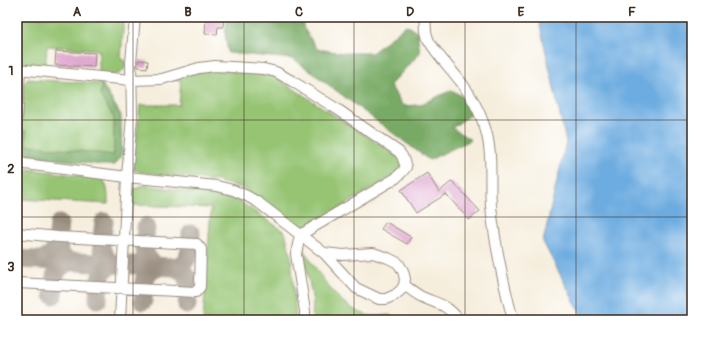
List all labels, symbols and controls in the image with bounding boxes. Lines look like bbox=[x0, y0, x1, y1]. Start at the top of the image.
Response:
text: A bbox=[73, 4, 82, 20]
text: B bbox=[184, 4, 192, 20]
text: C bbox=[295, 4, 303, 20]
text: D bbox=[406, 4, 414, 20]
text: E bbox=[518, 4, 525, 20]
text: F bbox=[628, 4, 636, 20]
text: 1 bbox=[8, 63, 14, 79]
text: 2 bbox=[7, 161, 15, 177]
text: 3 bbox=[7, 259, 15, 275]

